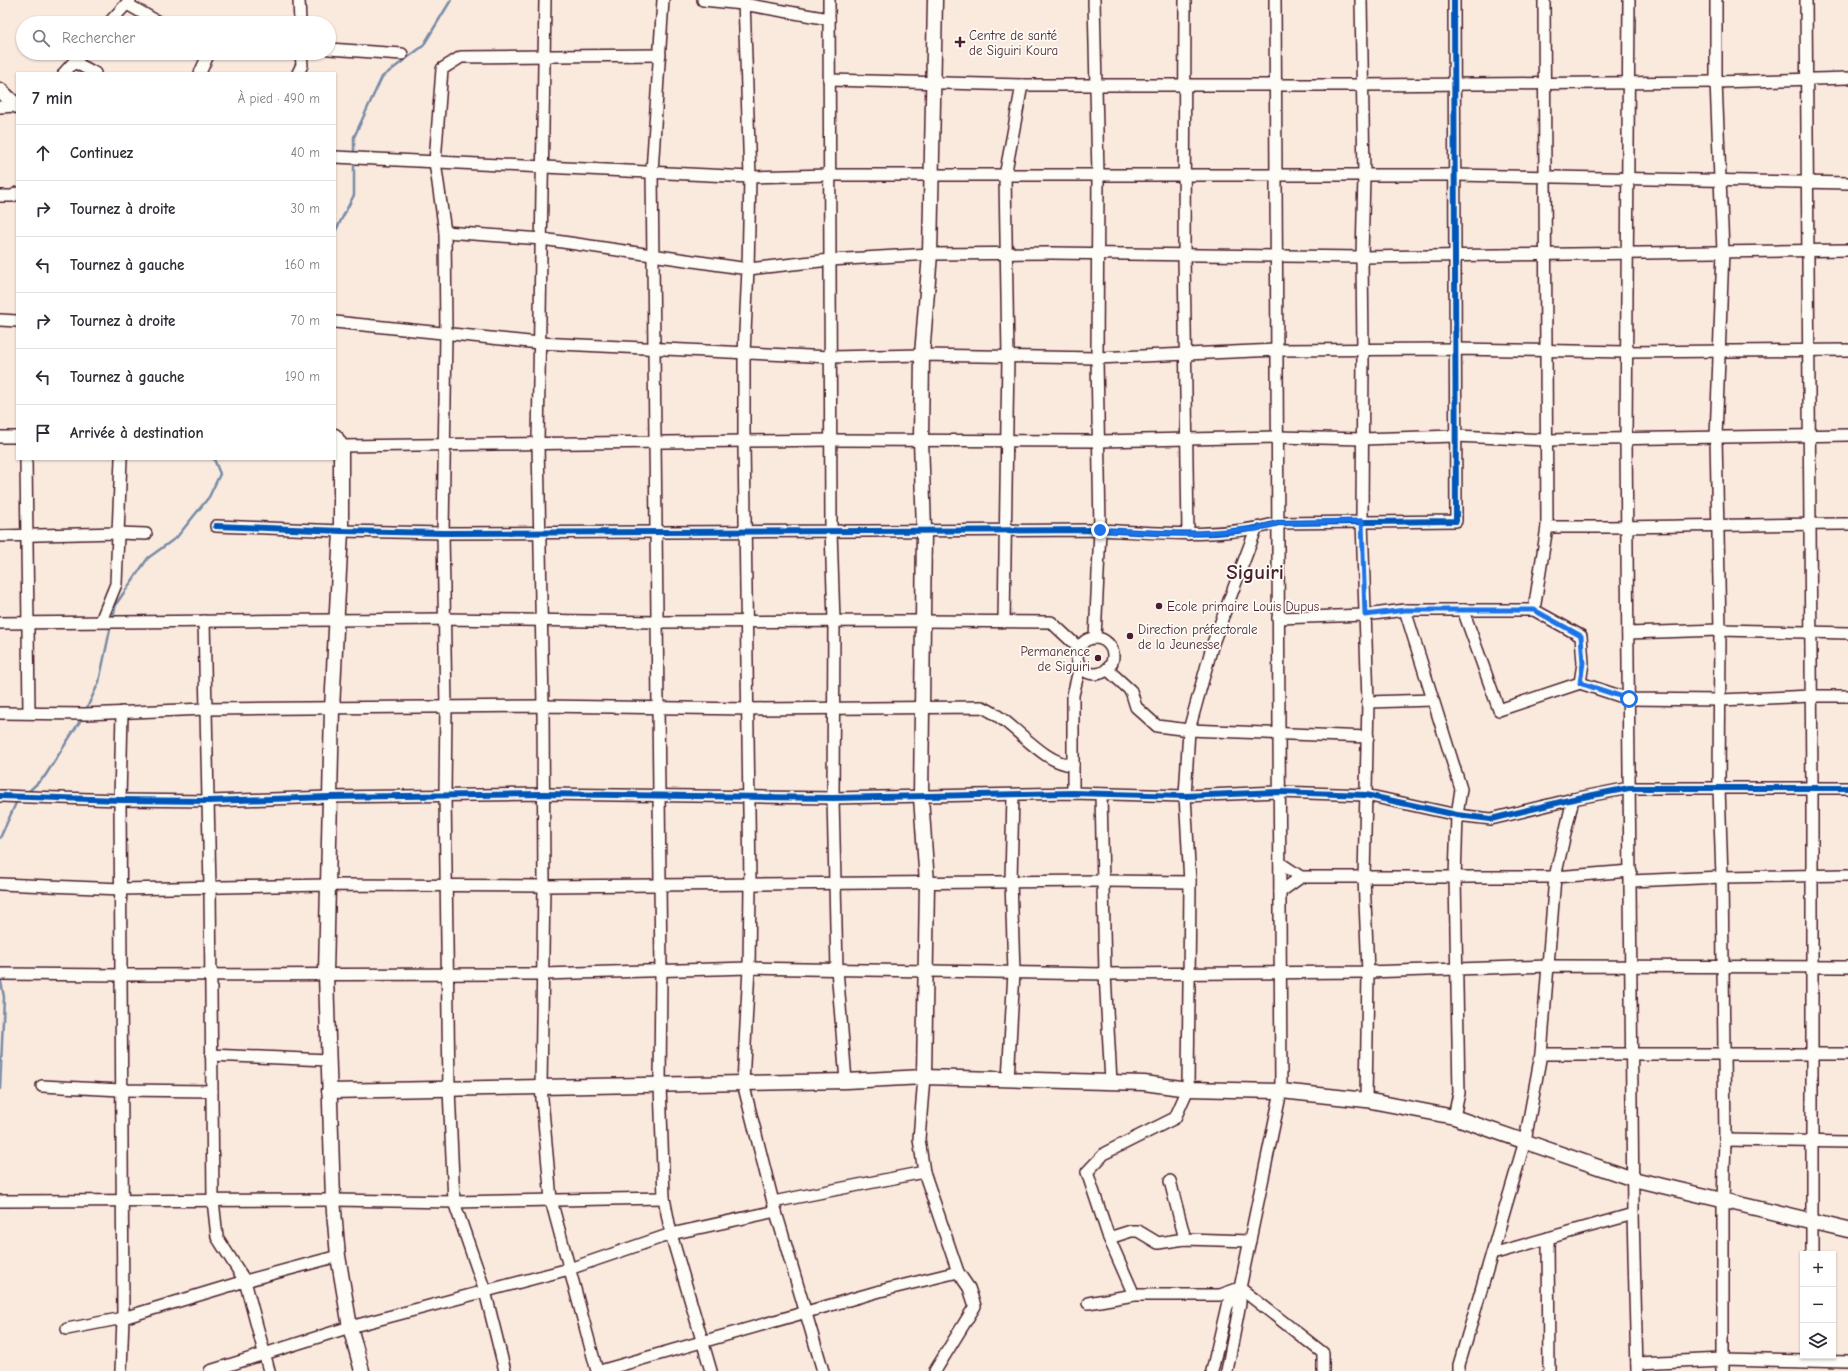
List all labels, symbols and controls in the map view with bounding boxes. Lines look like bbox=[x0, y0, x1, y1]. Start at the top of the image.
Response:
search box bbox=[16, 16, 336, 60]
icon: search bbox=[30, 27, 52, 49]
place label: Centre de santé de Siguiri Koura bbox=[969, 28, 1058, 58]
text: Rechercher bbox=[62, 29, 135, 47]
marker: Centre de santé de Siguiri Koura bbox=[954, 36, 966, 48]
text: 7 min bbox=[32, 89, 73, 108]
text: À pied · 490 m bbox=[238, 91, 320, 106]
icon: ahead bbox=[32, 142, 54, 164]
text: Continuez bbox=[70, 144, 133, 162]
text: 40 m bbox=[291, 145, 320, 160]
icon: right bbox=[32, 198, 54, 220]
text: Tournez à droite bbox=[70, 200, 175, 218]
text: 30 m bbox=[290, 201, 320, 216]
icon: left bbox=[32, 254, 54, 276]
text: Tournez à gauche bbox=[70, 256, 184, 274]
text: 160 m bbox=[285, 257, 320, 272]
icon: right bbox=[32, 310, 54, 332]
text: Tournez à droite bbox=[70, 312, 175, 330]
text: 70 m bbox=[291, 313, 320, 328]
icon: left bbox=[32, 366, 54, 388]
text: Tournez à gauche bbox=[70, 368, 184, 386]
text: 190 m bbox=[285, 369, 320, 384]
icon: arrive bbox=[32, 422, 54, 444]
text: Arrivée à destination bbox=[70, 424, 204, 442]
route end bbox=[1091, 521, 1109, 539]
district label: Siguiri bbox=[1226, 560, 1284, 584]
place label: Ecole primaire Louis Dupus bbox=[1167, 599, 1319, 614]
marker: Ecole primaire Louis Dupus bbox=[1154, 601, 1164, 611]
place label: Direction préfectorale de la Jeunesse bbox=[1138, 622, 1258, 652]
marker: Direction préfectorale de la Jeunesse bbox=[1125, 631, 1135, 641]
place label: Permanence de Siguiri bbox=[1020, 644, 1090, 674]
marker: Permanence de Siguiri bbox=[1093, 653, 1103, 663]
route start bbox=[1620, 690, 1638, 708]
map controls bbox=[1800, 1251, 1836, 1359]
button: + bbox=[1800, 1251, 1836, 1287]
button: − bbox=[1800, 1287, 1836, 1323]
button: layers bbox=[1800, 1323, 1836, 1359]

